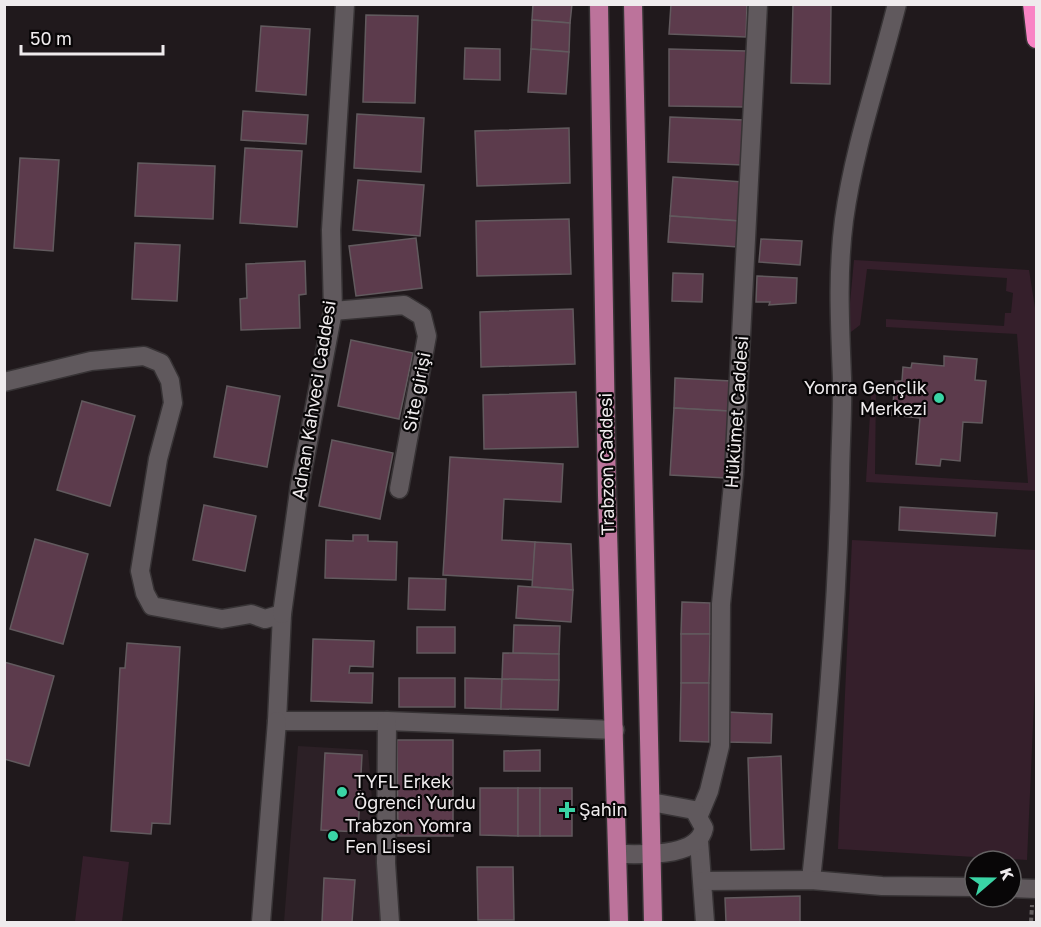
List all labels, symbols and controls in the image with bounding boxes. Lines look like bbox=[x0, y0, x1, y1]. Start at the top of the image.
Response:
scale bar bbox=[21, 18, 164, 56]
text: 50 m bbox=[30, 27, 72, 49]
street label: Adnan Kahveci Caddesi bbox=[286, 299, 340, 501]
street label: Hükümet Caddesi bbox=[720, 335, 752, 489]
street label: Site girişi bbox=[398, 350, 435, 433]
place label: Yomra Gençlik Merkezi bbox=[804, 376, 927, 419]
marker: Yomra Gençlik Merkezi bbox=[932, 391, 946, 405]
street label: Trabzon Caddesi bbox=[594, 393, 618, 535]
place label: TYFL Erkek Öğrenci Yurdu bbox=[354, 770, 476, 813]
marker: TYFL Erkek Öğrenci Yurdu bbox=[335, 785, 349, 799]
place label: Şahin bbox=[579, 798, 628, 820]
marker: Şahin bbox=[560, 803, 574, 817]
place label: Trabzon Yomra Fen Lisesi bbox=[345, 814, 472, 857]
marker: Trabzon Yomra Fen Lisesi bbox=[326, 829, 340, 843]
north arrow bbox=[963, 849, 1023, 909]
text: K bbox=[996, 865, 1019, 883]

